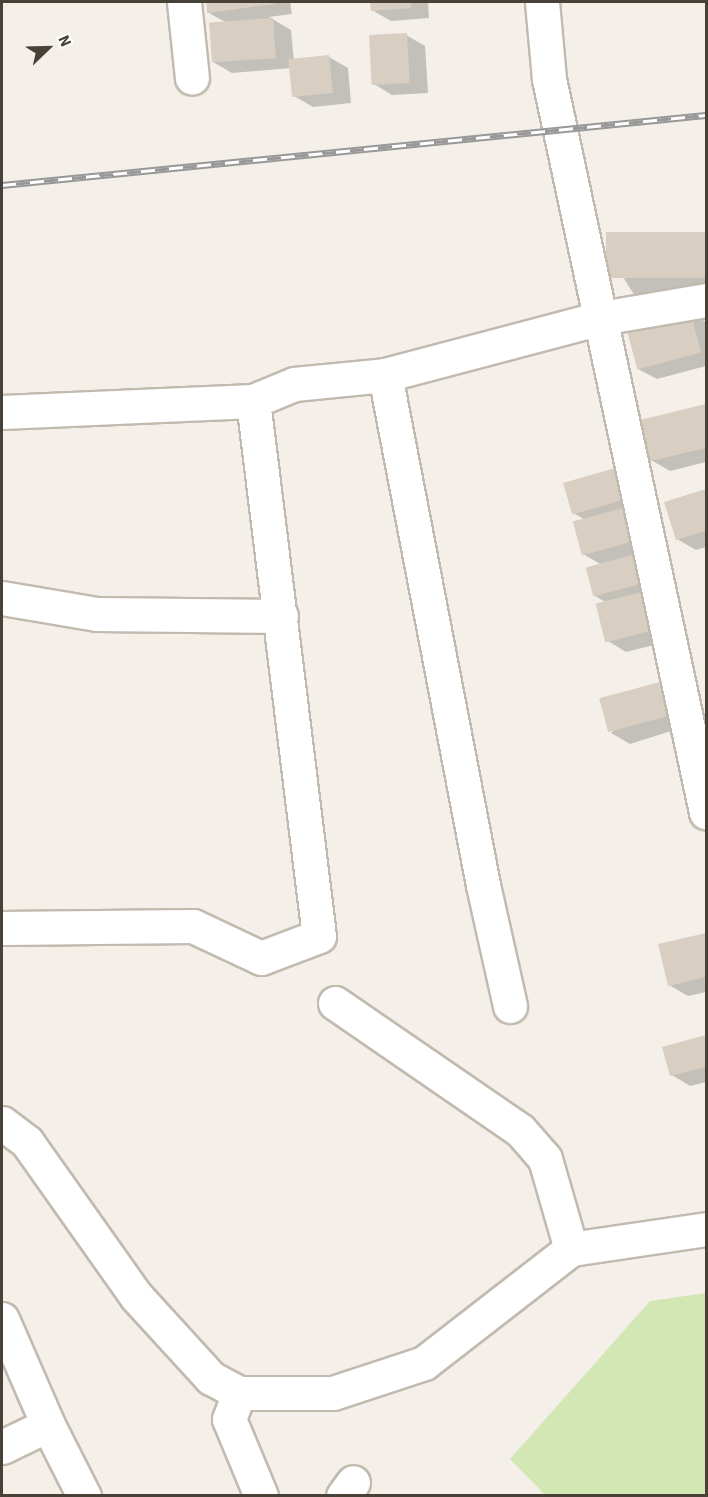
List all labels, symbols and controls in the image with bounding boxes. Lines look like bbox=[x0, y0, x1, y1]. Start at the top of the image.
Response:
north arrow bbox=[18, 18, 78, 78]
text: N bbox=[52, 32, 77, 50]

